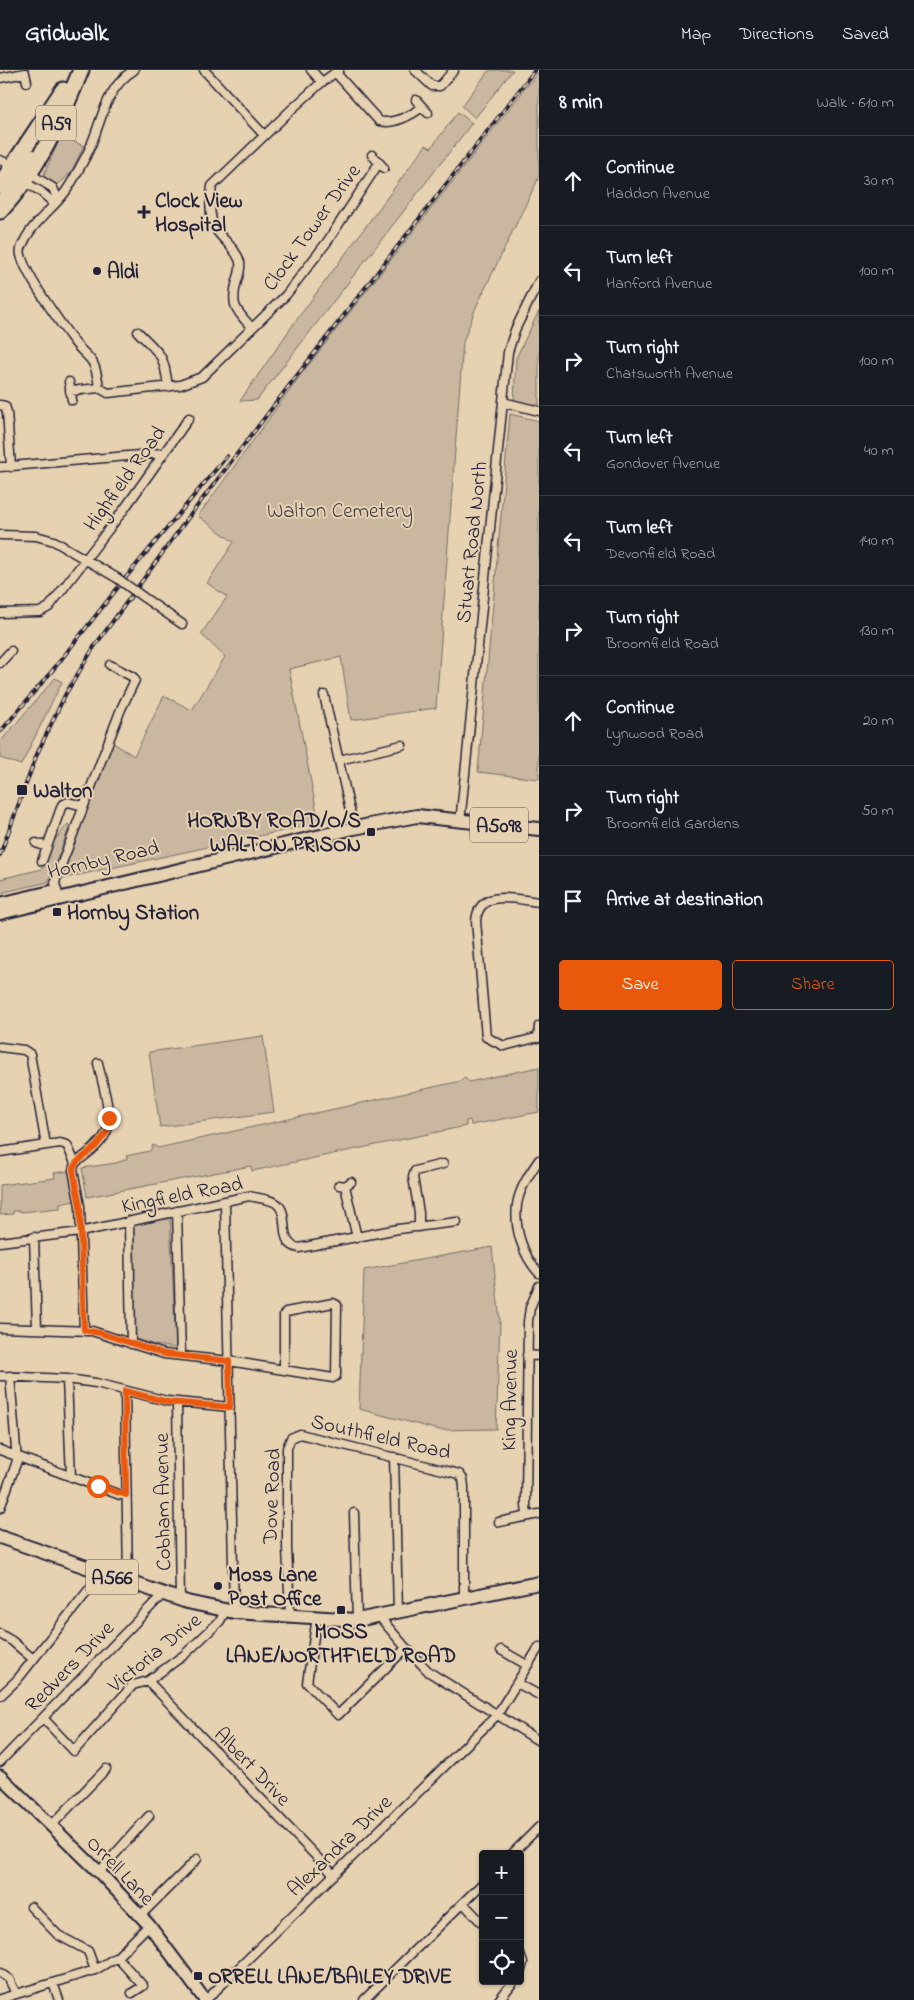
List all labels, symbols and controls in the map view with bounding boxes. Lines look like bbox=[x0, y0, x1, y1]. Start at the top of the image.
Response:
text: Gridwalk bbox=[25, 17, 109, 52]
text: Map bbox=[681, 22, 711, 48]
text: Directions bbox=[739, 22, 814, 48]
text: Saved bbox=[842, 22, 889, 48]
text: 8 min bbox=[559, 88, 603, 118]
text: Walk · 610 m bbox=[816, 91, 894, 115]
road number: A59 bbox=[36, 106, 76, 140]
text: Continue bbox=[606, 155, 674, 182]
street label: Clock Tower Drive bbox=[256, 158, 369, 298]
icon: ahead bbox=[559, 167, 587, 195]
text: 30 m bbox=[864, 169, 894, 193]
text: Haddon Avenue bbox=[606, 182, 710, 206]
place label: Clock View Hospital bbox=[155, 187, 243, 241]
marker: Clock View Hospital bbox=[137, 205, 151, 219]
text: Turn left bbox=[606, 245, 673, 272]
icon: left bbox=[559, 257, 587, 285]
place label: Aldi bbox=[107, 258, 139, 288]
text: 100 m bbox=[859, 259, 894, 283]
marker: Aldi bbox=[91, 265, 103, 277]
text: Hanford Avenue bbox=[606, 272, 712, 296]
text: Turn right bbox=[606, 335, 679, 362]
icon: right bbox=[559, 347, 587, 375]
text: 100 m bbox=[859, 349, 894, 373]
text: Chatsworth Avenue bbox=[606, 362, 733, 386]
street label: Highfield Road bbox=[77, 420, 176, 539]
text: Turn left bbox=[606, 425, 673, 452]
icon: left bbox=[559, 437, 587, 465]
text: 40 m bbox=[864, 439, 894, 463]
text: Gondover Avenue bbox=[606, 452, 720, 476]
street label: Stuart Road North bbox=[450, 460, 496, 624]
park label: Walton Cemetery bbox=[267, 497, 413, 529]
text: Turn left bbox=[606, 515, 673, 542]
icon: left bbox=[559, 527, 587, 555]
text: 140 m bbox=[859, 529, 894, 553]
text: Devonfield Road bbox=[606, 542, 715, 566]
text: Turn right bbox=[606, 605, 679, 632]
icon: right bbox=[559, 617, 587, 645]
text: 130 m bbox=[859, 619, 894, 643]
text: Broomfield Road bbox=[606, 632, 719, 656]
text: Continue bbox=[606, 695, 674, 722]
icon: ahead bbox=[559, 707, 587, 735]
text: 20 m bbox=[863, 709, 894, 733]
text: Lynwood Road bbox=[606, 722, 703, 746]
place label: Walton bbox=[33, 777, 92, 807]
marker: Walton bbox=[15, 783, 29, 797]
text: Turn right bbox=[606, 785, 679, 812]
icon: right bbox=[559, 797, 587, 825]
text: 50 m bbox=[862, 799, 894, 823]
place label: HORNBY ROAD/O/S WALTON PRISON bbox=[187, 807, 362, 861]
road number: A5098 bbox=[470, 808, 528, 842]
text: Broomfield Gardens bbox=[606, 812, 740, 836]
marker: HORNBY ROAD/O/S WALTON PRISON bbox=[365, 826, 377, 838]
street label: Hornby Road bbox=[45, 834, 163, 890]
icon: arrive bbox=[559, 887, 587, 915]
text: Arrive at destination bbox=[606, 887, 763, 914]
place label: Hornby Station bbox=[67, 899, 199, 931]
marker: Hornby Station bbox=[51, 906, 63, 918]
button: Save bbox=[559, 960, 722, 1010]
button: Share bbox=[732, 960, 894, 1010]
route end bbox=[98, 1107, 121, 1130]
street label: Kingfield Road bbox=[119, 1169, 246, 1224]
street label: King Avenue bbox=[495, 1348, 529, 1451]
street label: Southfield Road bbox=[308, 1407, 454, 1469]
street label: Cobham Avenue bbox=[148, 1432, 180, 1571]
street label: Dove Road bbox=[256, 1448, 290, 1545]
route start bbox=[87, 1475, 110, 1498]
road number: A566 bbox=[86, 1560, 138, 1594]
place label: Moss Lane Post Office bbox=[228, 1561, 322, 1615]
marker: Moss Lane Post Office bbox=[212, 1580, 224, 1592]
marker: MOSS LANE/NORTHFIELD ROAD bbox=[335, 1604, 347, 1616]
street label: Victoria Drive bbox=[101, 1606, 209, 1701]
street label: Redvers Drive bbox=[19, 1614, 122, 1720]
place label: MOSS LANE/NORTHFIELD ROAD bbox=[226, 1618, 456, 1672]
street label: Albert Drive bbox=[206, 1721, 297, 1814]
street label: Alexandra Drive bbox=[281, 1788, 400, 1904]
street label: Orrell Lane bbox=[78, 1830, 161, 1914]
map controls bbox=[479, 1850, 524, 1985]
button: + bbox=[479, 1850, 524, 1895]
button: − bbox=[479, 1895, 524, 1940]
button: locate bbox=[479, 1940, 524, 1985]
place label: ORRELL LANE/BAILEY DRIVE bbox=[208, 1963, 452, 1993]
marker: ORRELL LANE/BAILEY DRIVE bbox=[192, 1970, 204, 1982]

